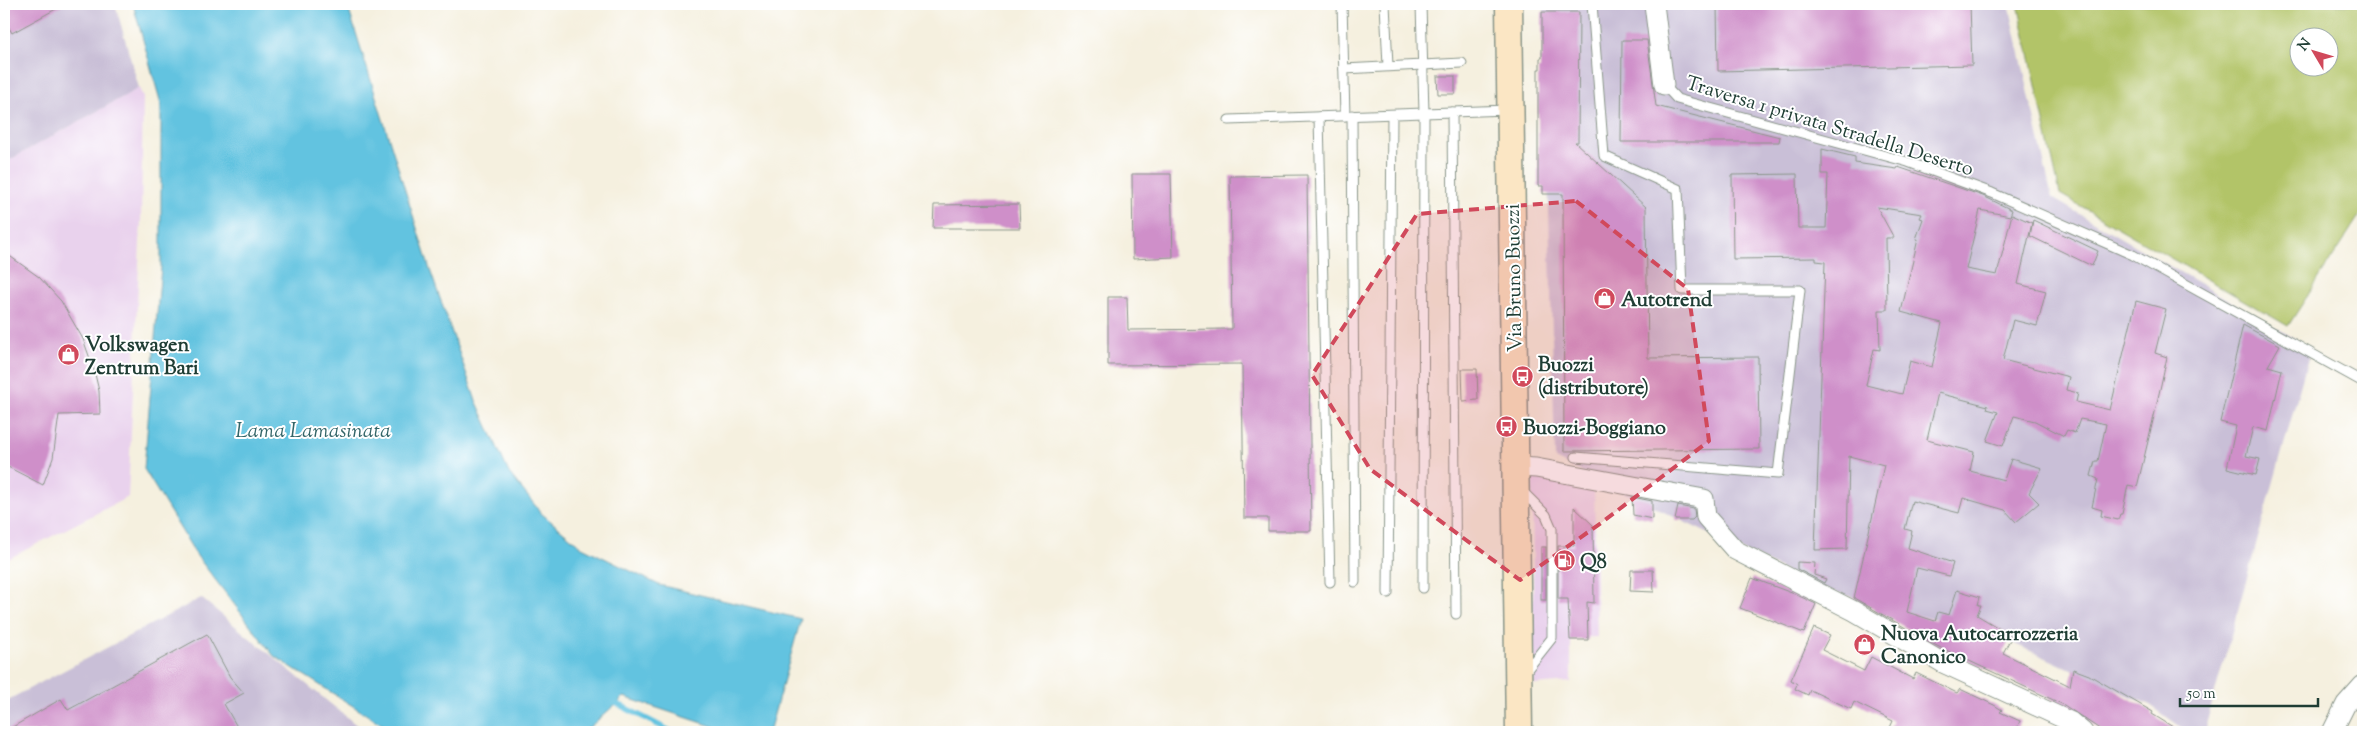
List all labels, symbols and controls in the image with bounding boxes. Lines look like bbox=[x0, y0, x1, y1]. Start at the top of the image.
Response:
north arrow bbox=[2290, 28, 2340, 78]
text: N bbox=[2294, 35, 2317, 56]
street label: Traversa 1 privata Stradella Deserto bbox=[1682, 70, 1977, 185]
street label: Via Bruno Buozzi bbox=[1500, 203, 1531, 352]
shop icon: Autotrend bbox=[1593, 287, 1617, 311]
place label: Autotrend bbox=[1621, 287, 1713, 316]
place label: Volkswagen Zentrum Bari bbox=[85, 332, 199, 384]
shop icon: Volkswagen Zentrum Bari bbox=[57, 343, 81, 367]
place label: Buozzi (distributore) bbox=[1538, 352, 1649, 404]
bus stop icon: Buozzi (distributore) bbox=[1510, 364, 1534, 388]
bus stop icon: Buozzi-Boggiano bbox=[1495, 415, 1519, 439]
place label: Buozzi-Boggiano bbox=[1523, 415, 1666, 444]
water label: Lama Lamasinata bbox=[235, 417, 391, 447]
fuel station icon: Q8 bbox=[1552, 549, 1576, 573]
place label: Q8 bbox=[1580, 549, 1607, 578]
place label: Nuova Autocarrozzeria Canonico bbox=[1881, 621, 2079, 673]
shop icon: Nuova Autocarrozzeria Canonico bbox=[1853, 632, 1877, 656]
scale bar bbox=[2180, 676, 2317, 708]
text: 50 m bbox=[2186, 684, 2216, 705]

